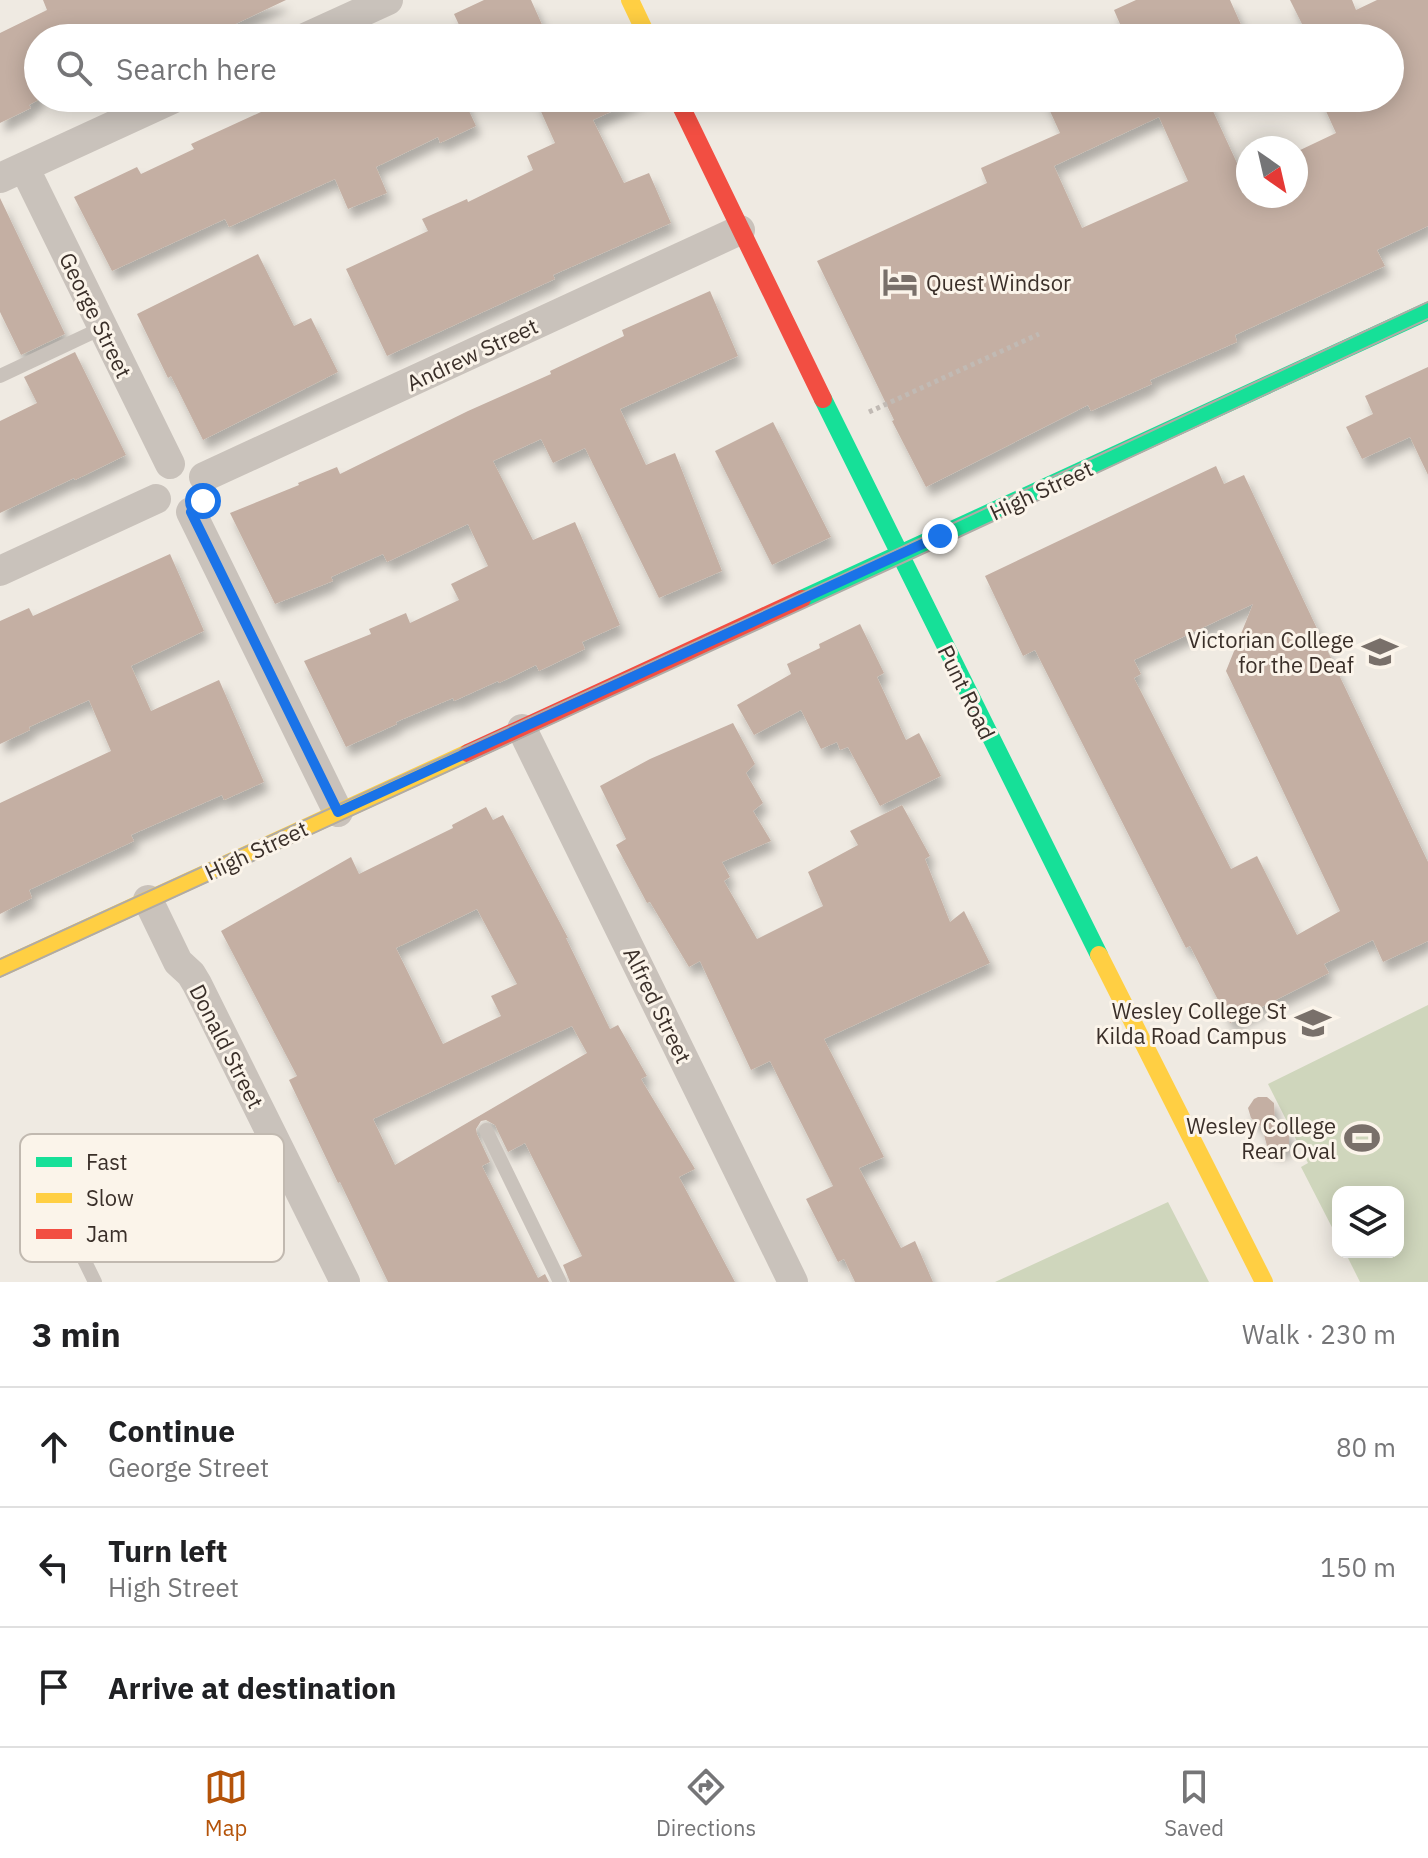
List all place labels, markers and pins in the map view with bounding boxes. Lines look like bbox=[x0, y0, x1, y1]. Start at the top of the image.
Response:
hotel icon: Quest Windsor bbox=[881, 263, 919, 301]
place label: Quest Windsor bbox=[926, 268, 1071, 297]
place label: Victorian College for the Deaf bbox=[1188, 625, 1354, 679]
school or university icon: Victorian College for the Deaf bbox=[1361, 633, 1399, 671]
place label: Wesley College St Kilda Road Campus bbox=[1096, 996, 1287, 1050]
school or university icon: Wesley College St Kilda Road Campus bbox=[1294, 1004, 1332, 1042]
place label: Wesley College Rear Oval bbox=[1186, 1111, 1336, 1165]
sports icon: Wesley College Rear Oval bbox=[1343, 1119, 1381, 1157]

